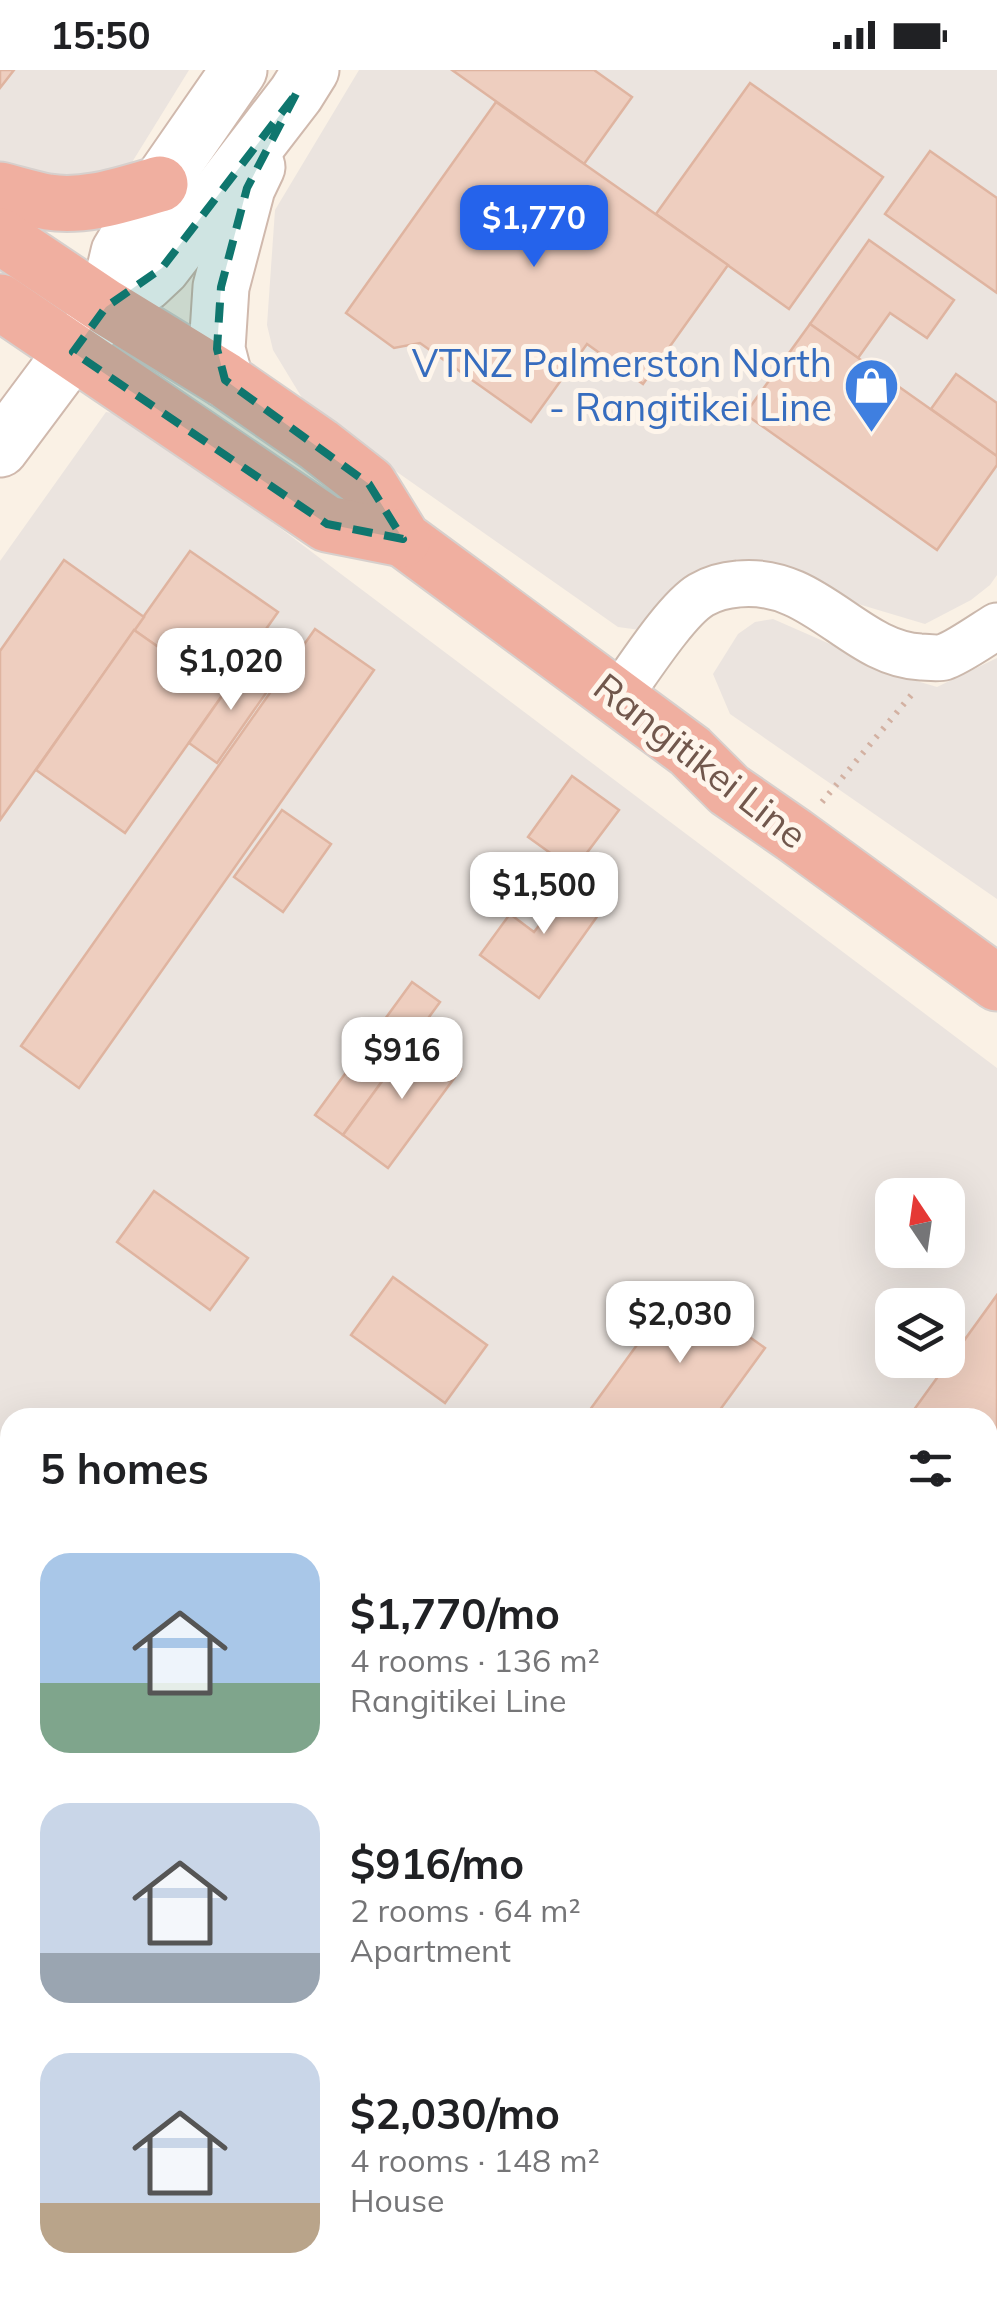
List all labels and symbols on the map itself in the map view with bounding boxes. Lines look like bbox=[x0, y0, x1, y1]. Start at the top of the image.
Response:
pin: $1,770 bbox=[453, 185, 615, 270]
place label: VTNZ Palmerston North - Rangitikei Line bbox=[412, 339, 832, 431]
shop icon: VTNZ Palmerston North - Rangitikei Line bbox=[841, 356, 901, 435]
pin: $1,020 bbox=[150, 628, 312, 713]
street label: Rangitikei Line bbox=[585, 662, 817, 858]
pin: $1,500 bbox=[463, 852, 625, 937]
pin: $916 bbox=[343, 1017, 461, 1102]
north arrow bbox=[875, 1178, 965, 1268]
pin: $2,030 bbox=[599, 1281, 761, 1366]

